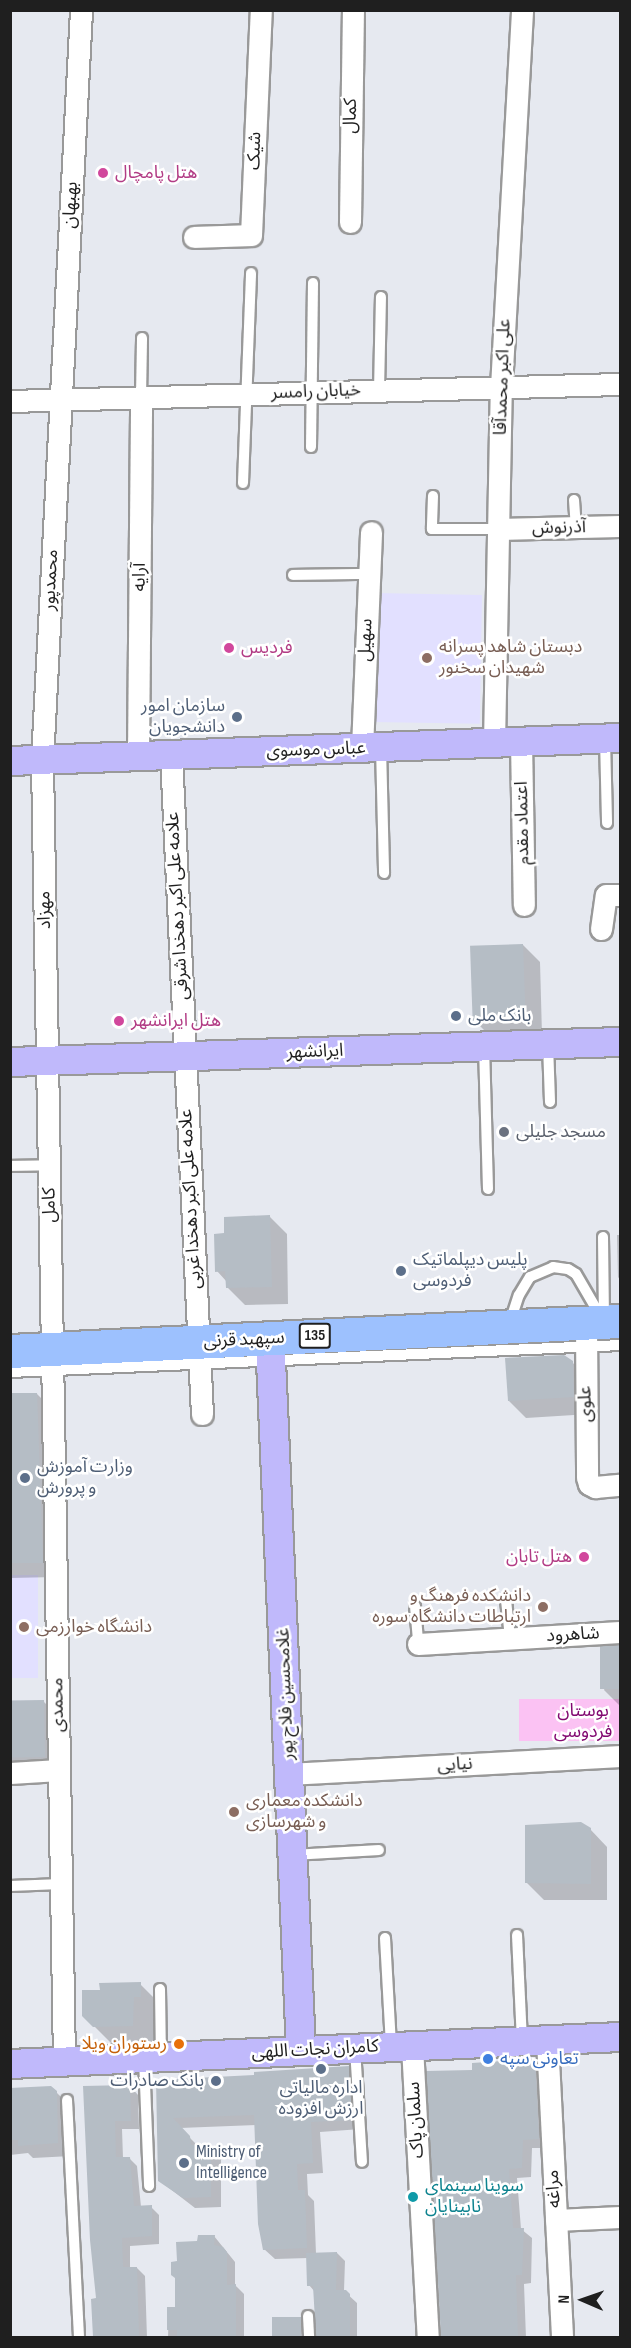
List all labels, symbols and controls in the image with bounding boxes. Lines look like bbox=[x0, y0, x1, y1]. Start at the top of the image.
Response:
street label: کمال bbox=[340, 98, 362, 134]
street label: شیک bbox=[244, 131, 266, 171]
place label: هتل پامچال bbox=[115, 162, 197, 184]
marker: هتل پامچال bbox=[96, 166, 110, 180]
street label: بهبهان bbox=[59, 181, 83, 229]
street label: علی اکبر محمدآقا bbox=[490, 318, 516, 436]
street label: خیابان رامسر bbox=[271, 380, 361, 404]
street label: آذرنوش bbox=[532, 517, 586, 539]
street label: محمدپور bbox=[39, 549, 63, 611]
street label: آرایه bbox=[129, 562, 151, 592]
street label: سهیل bbox=[354, 618, 378, 662]
place label: فردیس bbox=[241, 637, 292, 659]
place label: دبستان شاهد پسرانه شهیدان سخنور bbox=[439, 637, 582, 680]
marker: فردیس bbox=[222, 641, 236, 655]
marker: دبستان شاهد پسرانه شهیدان سخنور bbox=[420, 651, 434, 665]
place label: سازمان امور دانشجویان bbox=[141, 696, 225, 738]
marker: سازمان امور دانشجویان bbox=[230, 710, 244, 724]
street label: عباس موسوی bbox=[266, 737, 366, 763]
street label: اعتماد مقدم bbox=[511, 781, 535, 865]
street label: علامه علی اکبر دهخدا شرقی bbox=[162, 811, 194, 1001]
street label: مهزاد bbox=[34, 891, 56, 929]
place label: بانک ملی bbox=[468, 1005, 531, 1027]
marker: بانک ملی bbox=[449, 1009, 463, 1023]
place label: هتل ایرانشهر bbox=[131, 1010, 221, 1032]
marker: هتل ایرانشهر bbox=[112, 1014, 126, 1028]
street label: ایرانشهر bbox=[286, 1040, 344, 1064]
street label: علامه علی اکبر دهخدا غربی bbox=[176, 1108, 206, 1290]
place label: مسجد جلیلی bbox=[516, 1121, 606, 1143]
marker: مسجد جلیلی bbox=[497, 1125, 511, 1139]
street label: کامل bbox=[39, 1187, 61, 1223]
place label: پلیس دیپلماتیک فردوسی bbox=[413, 1250, 528, 1292]
marker: پلیس دیپلماتیک فردوسی bbox=[394, 1264, 408, 1278]
road number: 135 bbox=[298, 1323, 332, 1349]
street label: سپهبد قرنی bbox=[203, 1327, 285, 1353]
street label: علوی bbox=[575, 1385, 597, 1423]
place label: وزارت آموزش و پرورش bbox=[37, 1457, 133, 1500]
marker: وزارت آموزش و پرورش bbox=[18, 1471, 32, 1485]
place label: هتل تابان bbox=[506, 1546, 572, 1568]
marker: هتل تابان bbox=[577, 1550, 591, 1564]
place label: دانشکده فرهنگ و ارتباطات دانشگاه سوره bbox=[372, 1586, 531, 1628]
marker: دانشکده فرهنگ و ارتباطات دانشگاه سوره bbox=[536, 1600, 550, 1614]
place label: دانشگاه خوارزمی bbox=[36, 1616, 152, 1638]
marker: دانشگاه خوارزمی bbox=[17, 1620, 31, 1634]
street label: شاهرود bbox=[546, 1623, 600, 1647]
street label: غلامحسین فلاح‌ پور bbox=[273, 1627, 299, 1761]
street label: محمدی bbox=[47, 1678, 69, 1732]
park label: بوستان فردوسی bbox=[554, 1701, 612, 1744]
street label: نیایی bbox=[437, 1753, 473, 1777]
place label: دانشکده معماری و شهرسازی bbox=[246, 1791, 363, 1834]
marker: دانشکده معماری و شهرسازی bbox=[227, 1805, 241, 1819]
place label: رستوران ویلا bbox=[82, 2033, 167, 2055]
street label: کامران نجات اللهی bbox=[251, 2036, 379, 2064]
marker: رستوران ویلا bbox=[172, 2037, 186, 2051]
place label: تعاونی سپه bbox=[500, 2048, 579, 2070]
marker: تعاونی سپه bbox=[481, 2052, 495, 2066]
marker: اداره مالیاتی ارزش افزوده bbox=[314, 2062, 328, 2076]
place label: بانک صادرات bbox=[110, 2070, 204, 2092]
marker: بانک صادرات bbox=[209, 2074, 223, 2088]
place label: اداره مالیاتی ارزش افزوده bbox=[279, 2078, 363, 2120]
street label: سلمان پاک bbox=[403, 2081, 429, 2159]
place label: Ministry of Intelligence bbox=[196, 2142, 267, 2184]
marker: Ministry of Intelligence bbox=[177, 2156, 191, 2170]
street label: مراغه bbox=[542, 2169, 566, 2209]
place label: سوینا سینمای نابینایان bbox=[425, 2176, 524, 2218]
marker: سوینا سینمای نابینایان bbox=[406, 2190, 420, 2204]
north arrow bbox=[553, 2270, 613, 2330]
text: N bbox=[555, 2295, 574, 2304]

